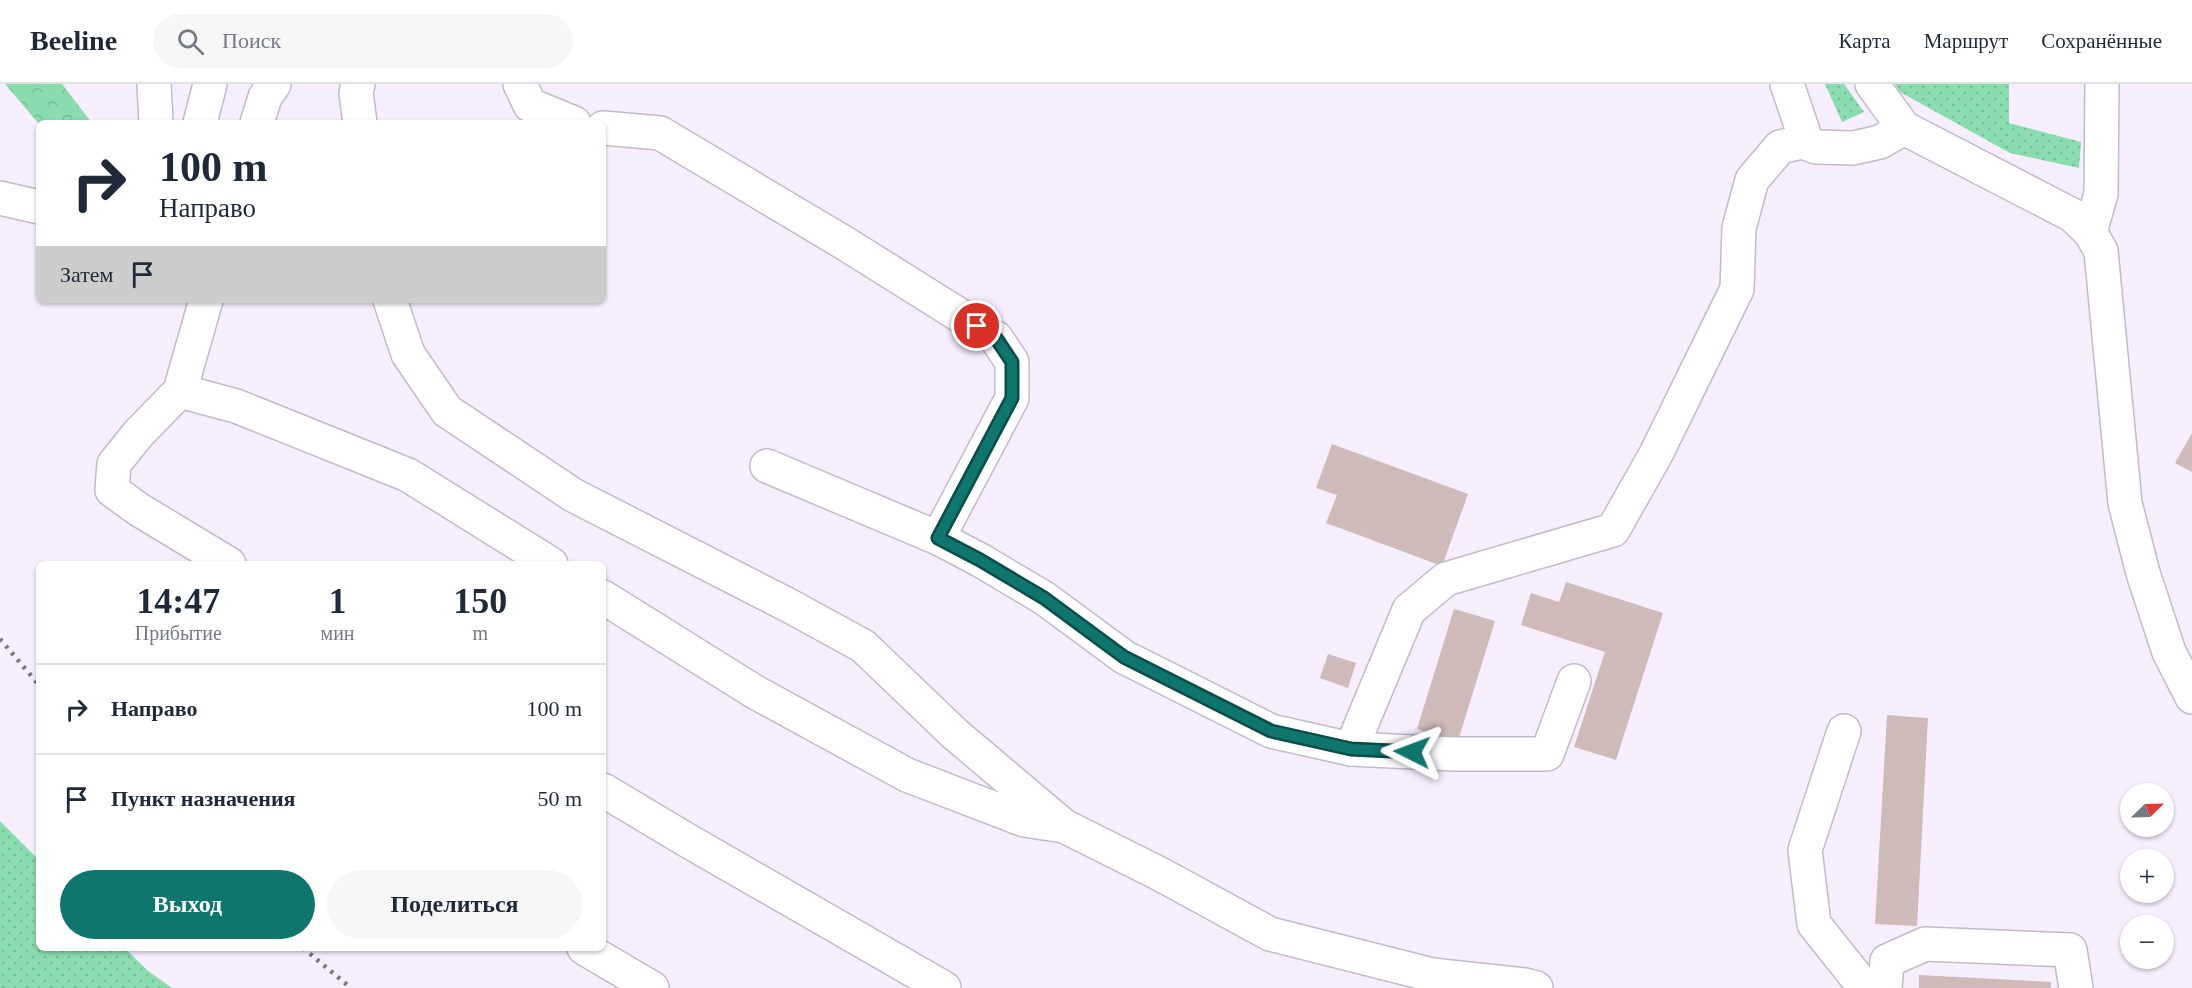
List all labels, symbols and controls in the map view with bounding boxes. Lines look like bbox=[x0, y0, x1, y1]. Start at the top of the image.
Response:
search box bbox=[153, 14, 573, 68]
text: Beeline bbox=[30, 25, 117, 56]
icon: search bbox=[174, 25, 207, 58]
text: Поиск bbox=[222, 28, 281, 53]
text: Карта bbox=[1839, 29, 1891, 53]
text: Маршрут bbox=[1924, 29, 2008, 53]
text: Сохранённые bbox=[2041, 29, 2162, 53]
icon: right bbox=[60, 144, 138, 222]
text: 100 m bbox=[159, 144, 268, 190]
text: Направо bbox=[159, 193, 256, 223]
icon: arrive bbox=[126, 258, 159, 291]
text: Затем bbox=[60, 262, 114, 287]
pin bbox=[951, 300, 1002, 351]
icon: arrive bbox=[960, 309, 993, 342]
text: 14:47 bbox=[136, 581, 220, 621]
text: 1 bbox=[329, 581, 347, 621]
text: 150 bbox=[453, 581, 507, 621]
text: Прибытие bbox=[135, 622, 222, 644]
text: мин bbox=[321, 622, 355, 644]
text: m bbox=[472, 622, 488, 644]
icon: right bbox=[60, 693, 93, 726]
text: Направо bbox=[111, 696, 197, 721]
text: 100 m bbox=[526, 696, 582, 721]
position arrow bbox=[1380, 720, 1444, 784]
icon: arrive bbox=[60, 783, 93, 816]
north arrow bbox=[2120, 783, 2174, 837]
map controls bbox=[2120, 783, 2174, 969]
text: Пункт назначения bbox=[111, 786, 296, 811]
text: 50 m bbox=[537, 786, 582, 811]
button: + bbox=[2120, 849, 2174, 903]
button: Выход bbox=[60, 870, 315, 939]
button: Поделиться bbox=[327, 870, 582, 939]
button: − bbox=[2120, 915, 2174, 969]

